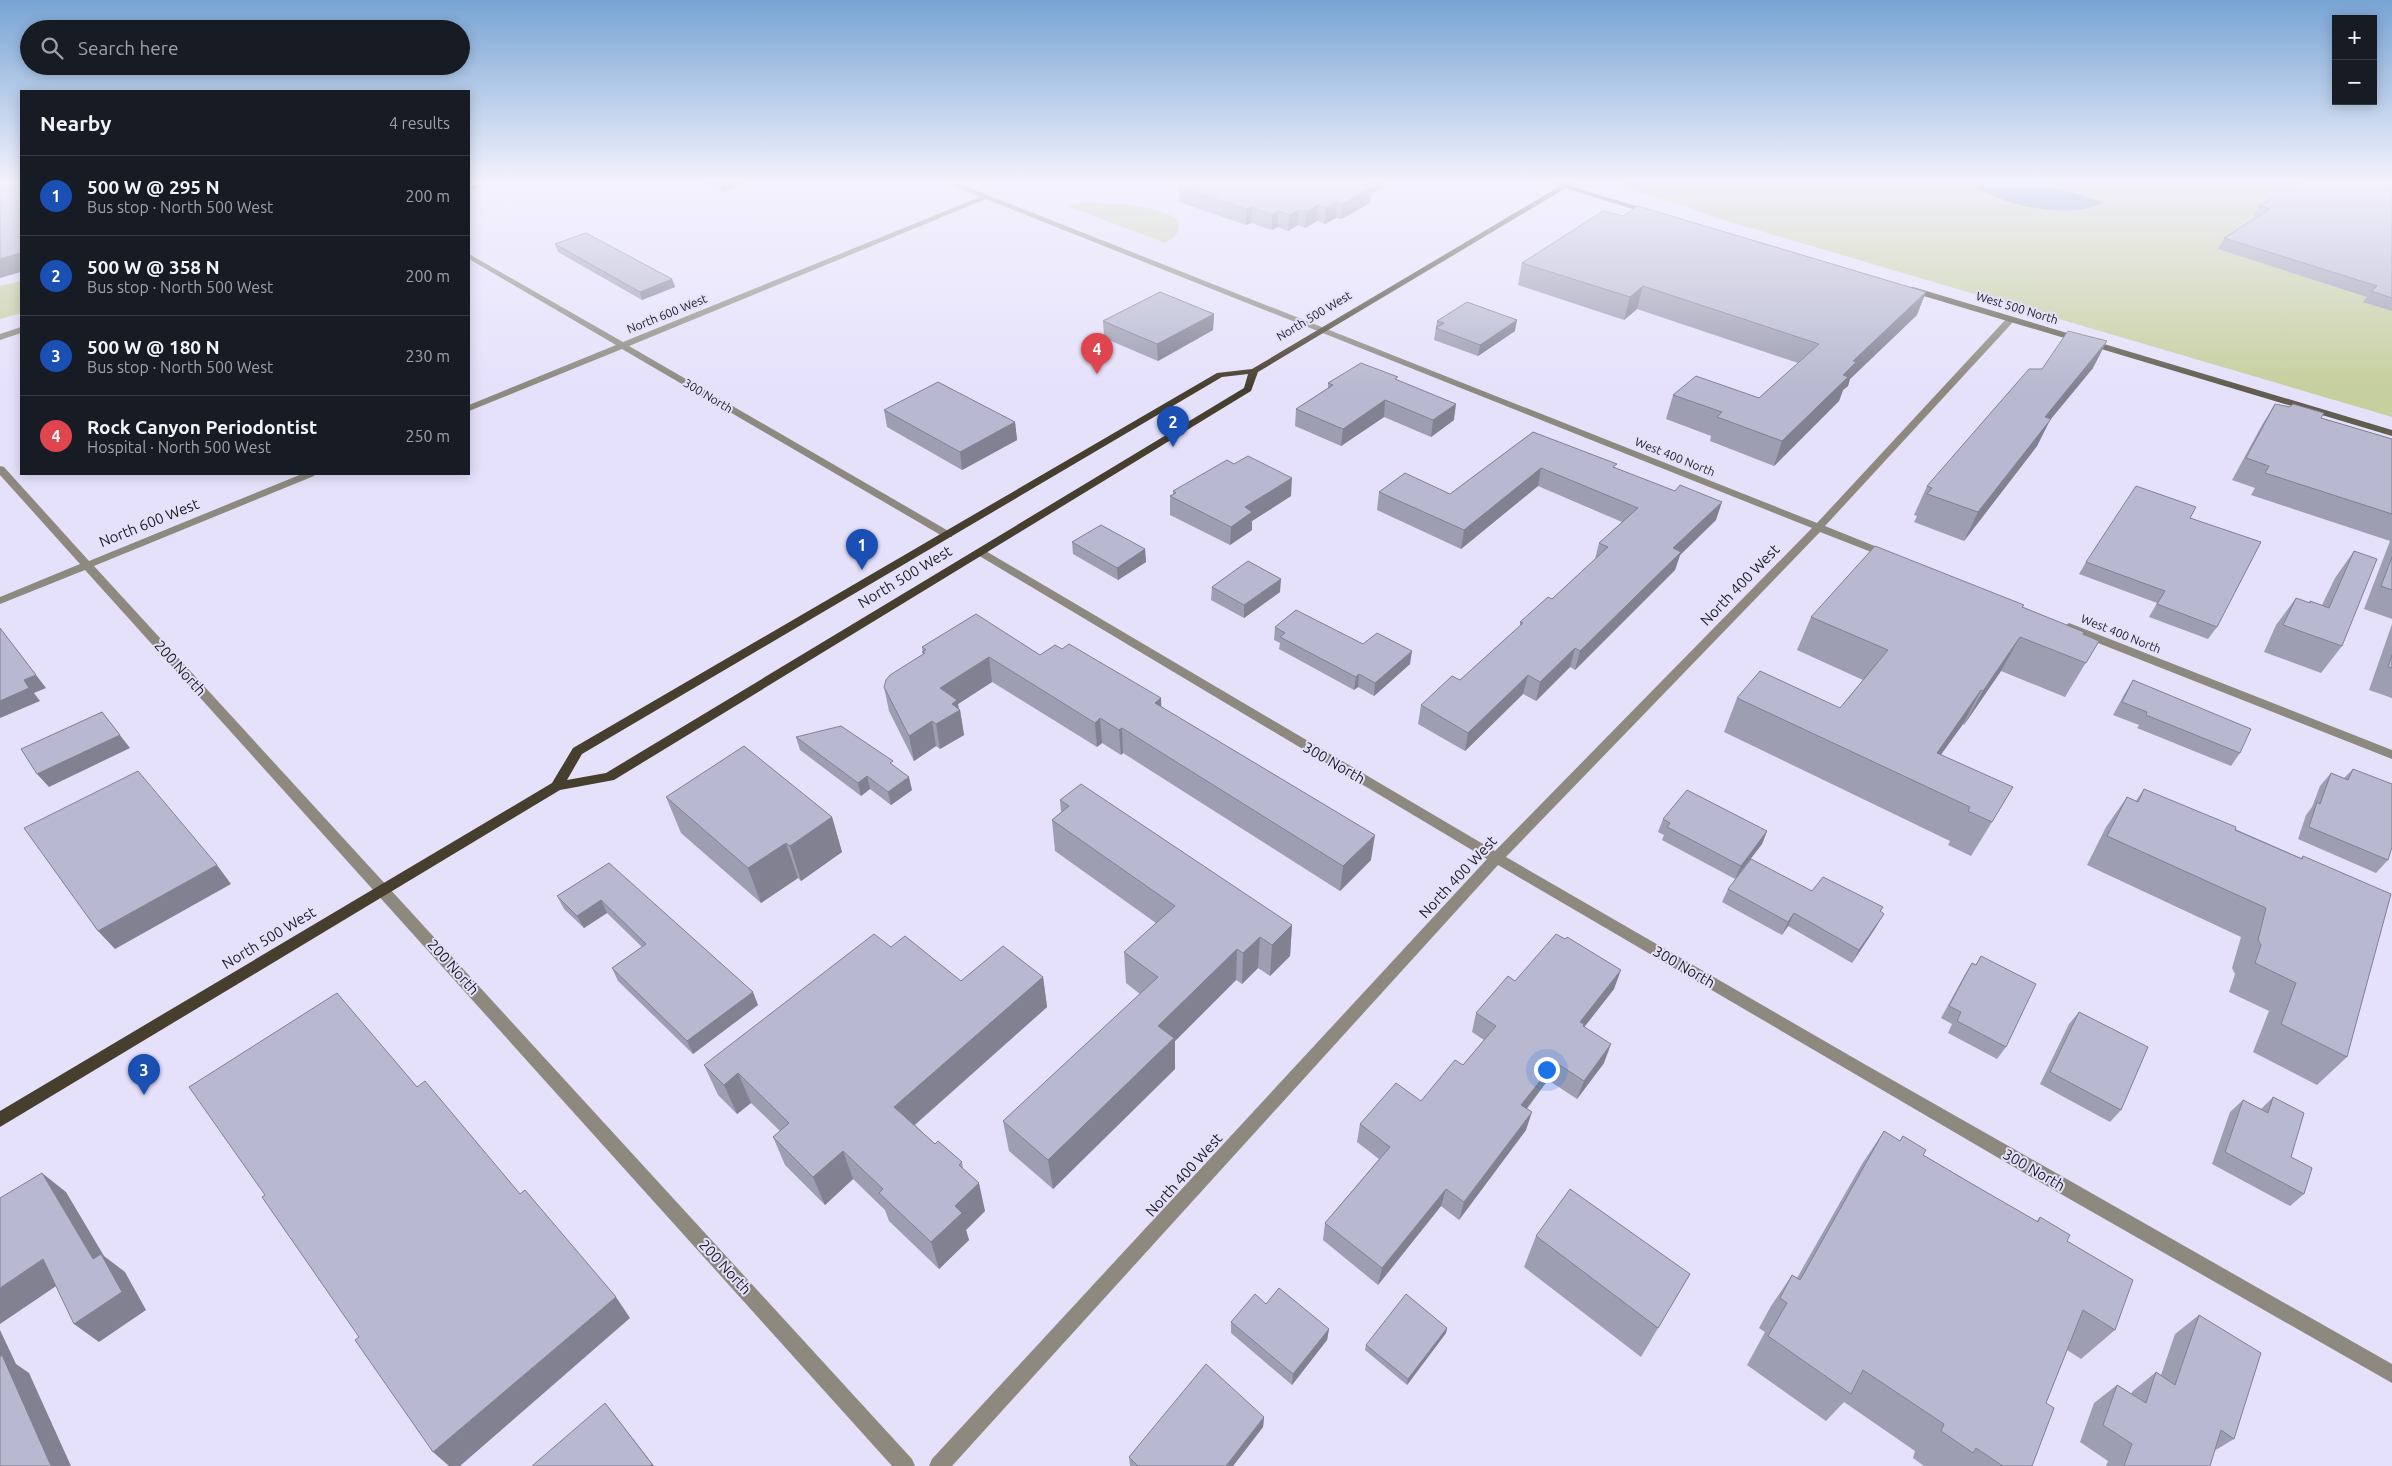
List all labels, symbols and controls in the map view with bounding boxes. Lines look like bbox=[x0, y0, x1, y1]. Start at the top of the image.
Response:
map controls bbox=[2332, 15, 2377, 105]
button: + bbox=[2332, 15, 2377, 60]
search box bbox=[20, 20, 470, 75]
icon: search bbox=[38, 34, 66, 62]
text: Search here bbox=[78, 37, 178, 59]
button: − bbox=[2332, 60, 2377, 105]
text: Nearby bbox=[40, 111, 111, 135]
text: 4 results bbox=[389, 114, 450, 132]
text: 500 W @ 295 N bbox=[87, 176, 220, 198]
text: 1 bbox=[51, 187, 61, 205]
text: 200 m bbox=[405, 187, 450, 205]
text: Bus stop · North 500 West bbox=[87, 198, 273, 216]
text: 500 W @ 358 N bbox=[87, 256, 220, 278]
text: 2 bbox=[51, 267, 61, 285]
text: 200 m bbox=[405, 267, 450, 285]
text: Bus stop · North 500 West bbox=[87, 278, 273, 296]
street label: North 500 West bbox=[1274, 288, 1354, 343]
street label: West 500 North bbox=[1975, 289, 2060, 326]
street label: North 600 West bbox=[625, 291, 709, 335]
pin: 4 bbox=[1081, 333, 1113, 374]
text: 500 W @ 180 N bbox=[87, 336, 220, 358]
text: 3 bbox=[51, 347, 61, 365]
text: 230 m bbox=[405, 347, 450, 365]
text: Bus stop · North 500 West bbox=[87, 358, 273, 376]
street label: 300 North bbox=[681, 376, 735, 415]
pin: 2 bbox=[1157, 406, 1189, 447]
text: Rock Canyon Periodontist bbox=[87, 416, 317, 438]
text: 4 bbox=[51, 427, 61, 445]
text: 250 m bbox=[405, 427, 450, 445]
street label: West 400 North bbox=[1633, 435, 1717, 478]
text: Hospital · North 500 West bbox=[87, 438, 271, 456]
street label: North 600 West bbox=[96, 495, 201, 550]
pin: 1 bbox=[846, 529, 878, 570]
street label: North 400 West bbox=[1697, 540, 1783, 629]
street label: North 500 West bbox=[855, 542, 955, 611]
street label: West 400 North bbox=[2079, 612, 2163, 655]
street label: 200 North bbox=[151, 637, 210, 699]
street label: 300 North bbox=[1300, 738, 1368, 787]
street label: North 400 West bbox=[1415, 832, 1500, 921]
street label: North 500 West bbox=[219, 903, 319, 972]
street label: 200 North bbox=[424, 936, 483, 998]
street label: 300 North bbox=[1650, 942, 1718, 991]
pin: 3 bbox=[128, 1054, 160, 1095]
your location bbox=[1534, 1057, 1560, 1083]
street label: North 400 West bbox=[1142, 1129, 1226, 1220]
street label: 300 North bbox=[2000, 1145, 2068, 1194]
street label: 200 North bbox=[696, 1236, 755, 1297]

